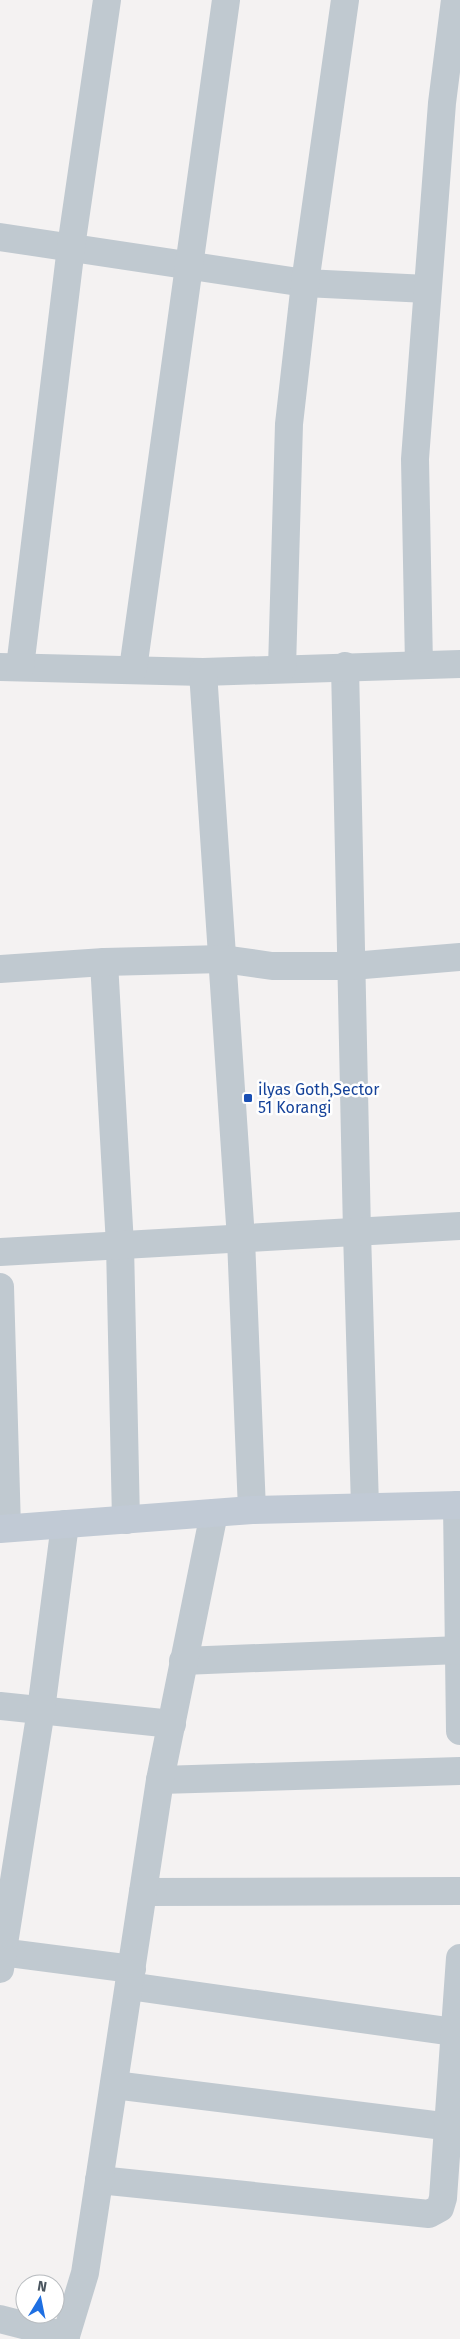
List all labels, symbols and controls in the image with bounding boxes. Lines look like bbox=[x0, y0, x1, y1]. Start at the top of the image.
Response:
place label: ilyas Goth,Sector 51 Korangi bbox=[258, 1080, 380, 1117]
marker: ilyas Goth,Sector 51 Korangi bbox=[242, 1092, 254, 1104]
north arrow bbox=[15, 2274, 65, 2324]
text: N bbox=[36, 2278, 48, 2296]

